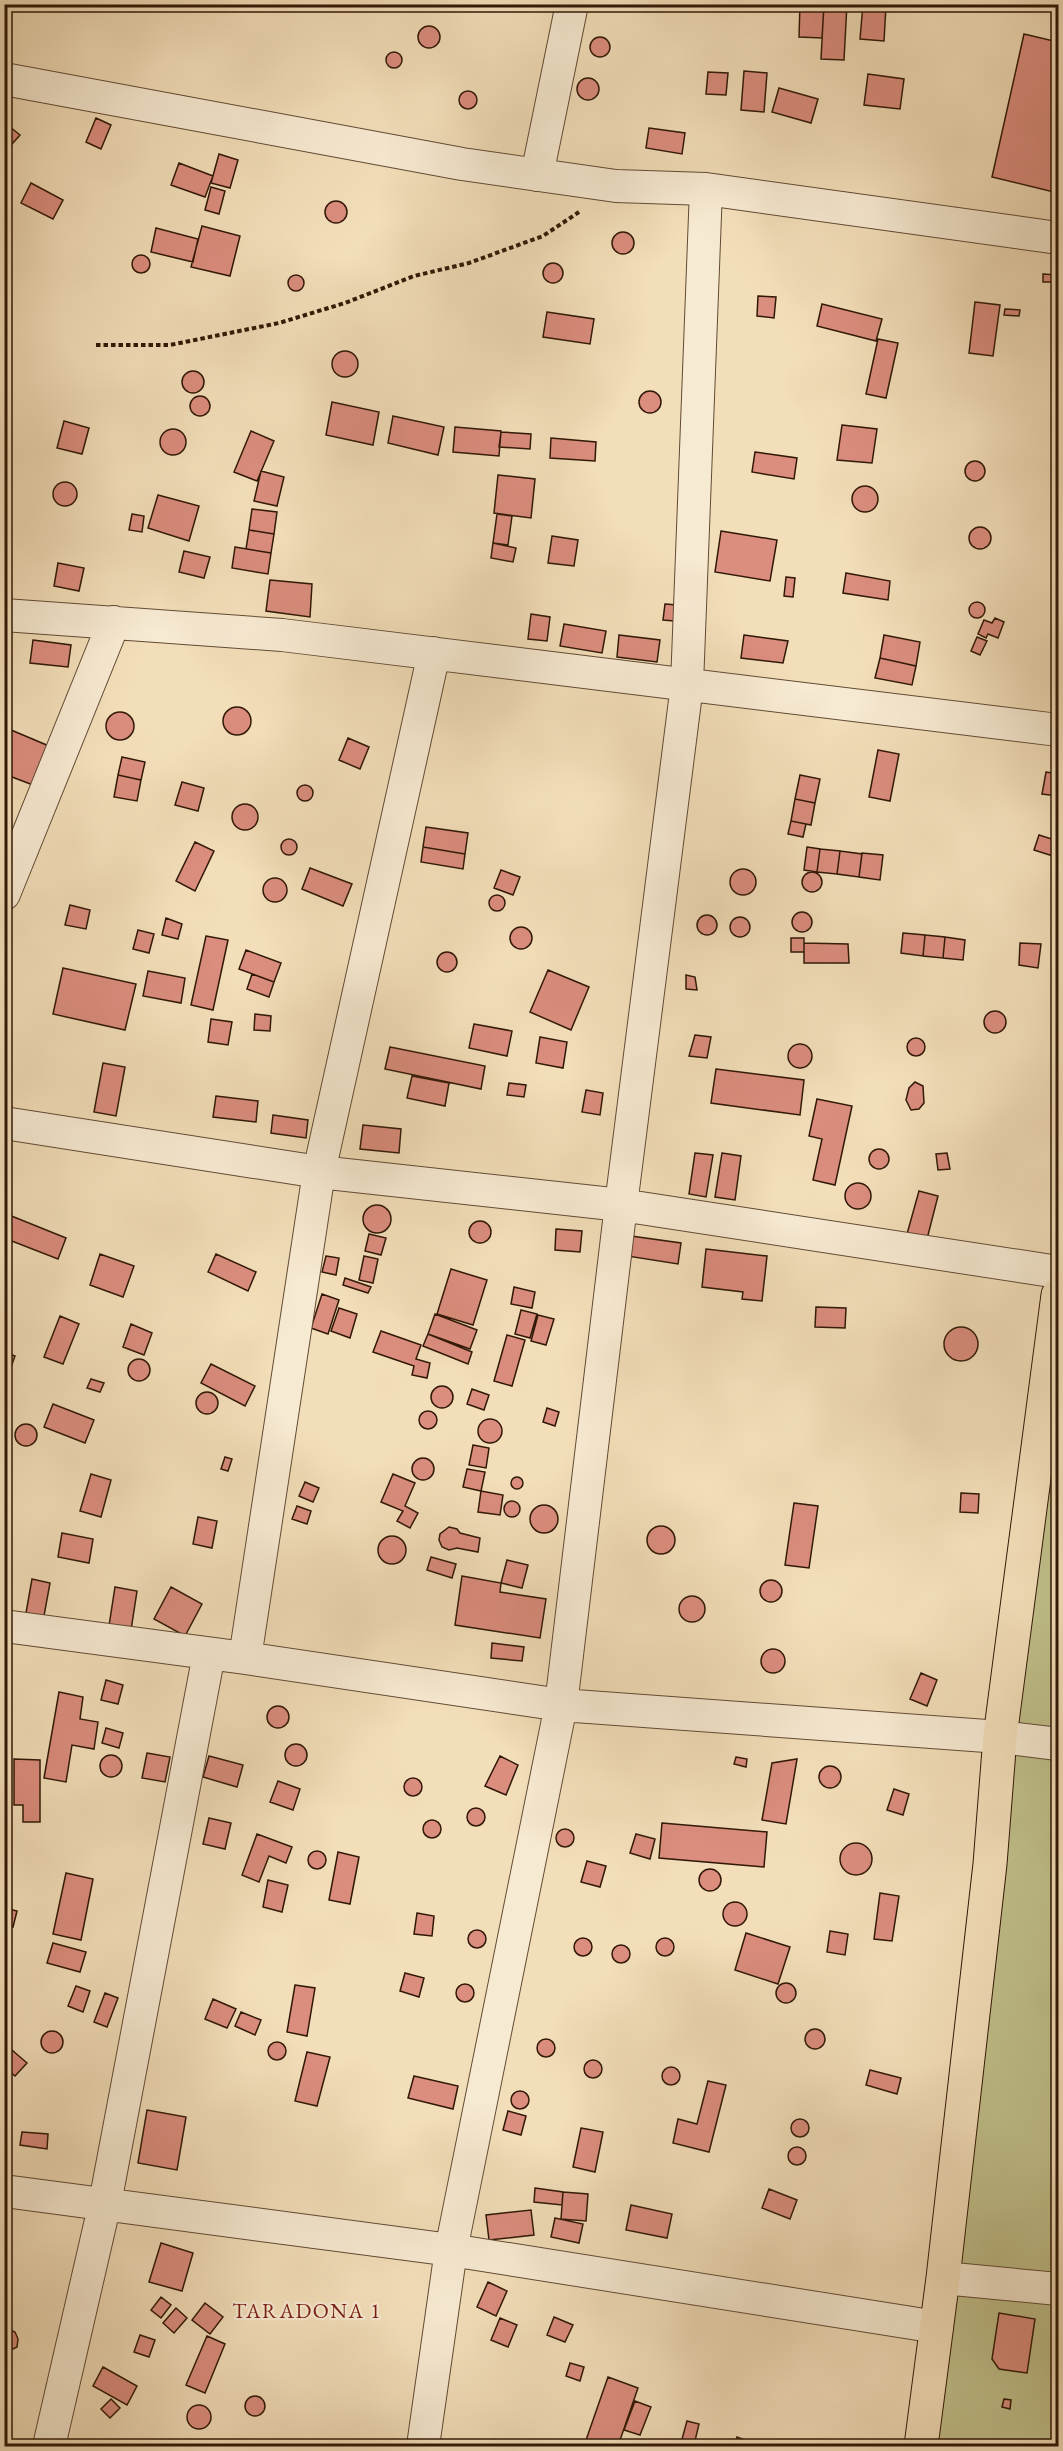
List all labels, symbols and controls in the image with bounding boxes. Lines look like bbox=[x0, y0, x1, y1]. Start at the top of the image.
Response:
district label: TARADONA 1 bbox=[232, 2297, 382, 2324]

